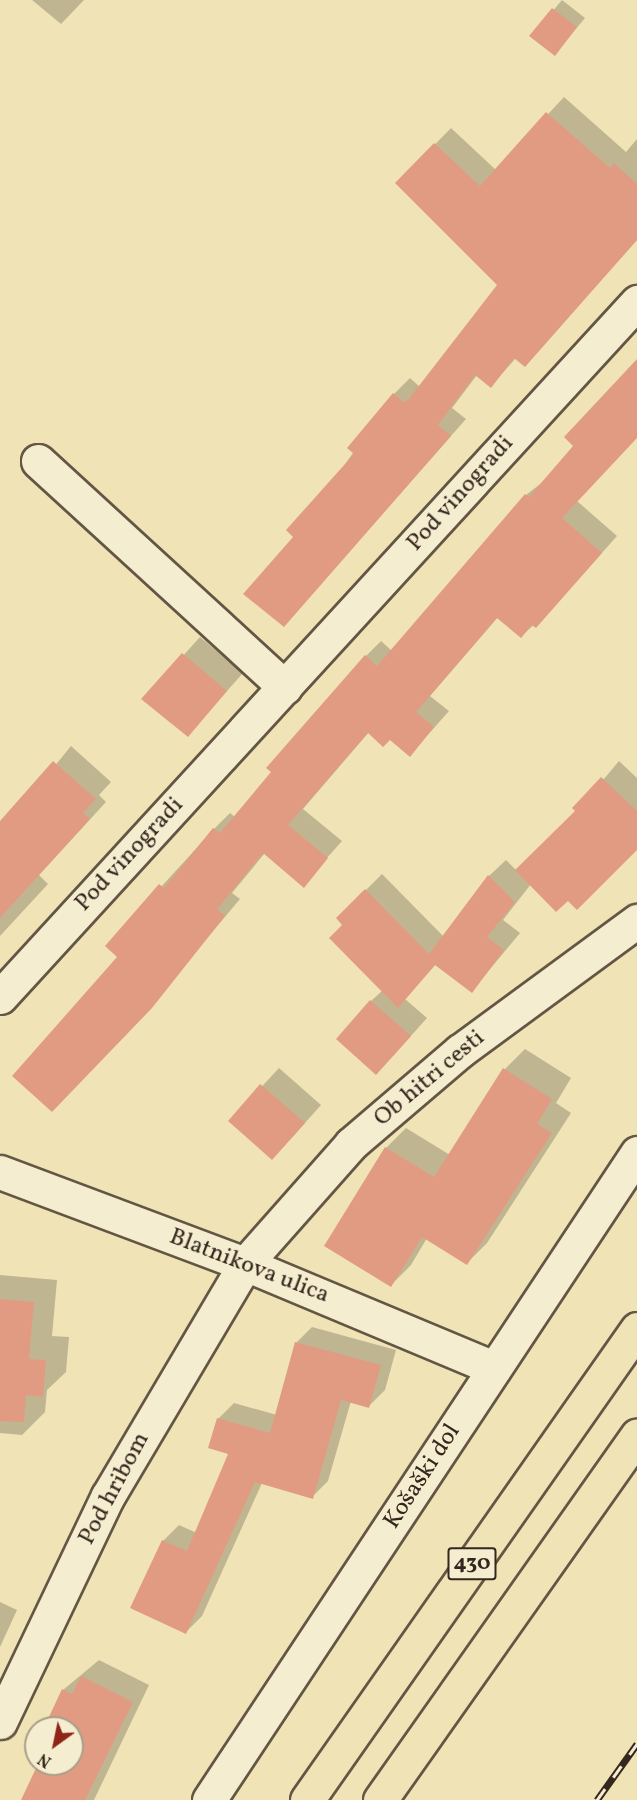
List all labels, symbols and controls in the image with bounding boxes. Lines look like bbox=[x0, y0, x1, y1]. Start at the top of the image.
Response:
street label: Pod vinogradi bbox=[401, 430, 521, 558]
street label: Pod vinogradi bbox=[69, 792, 191, 918]
street label: Ob hitri cesti bbox=[369, 1024, 491, 1134]
street label: Blatnikova ulica bbox=[165, 1223, 333, 1311]
street label: Košaški dol bbox=[379, 1419, 467, 1535]
street label: Pod hribom bbox=[73, 1428, 157, 1550]
road number: 430 bbox=[446, 1545, 498, 1583]
north arrow bbox=[24, 1716, 84, 1776]
text: N bbox=[34, 1747, 56, 1772]

